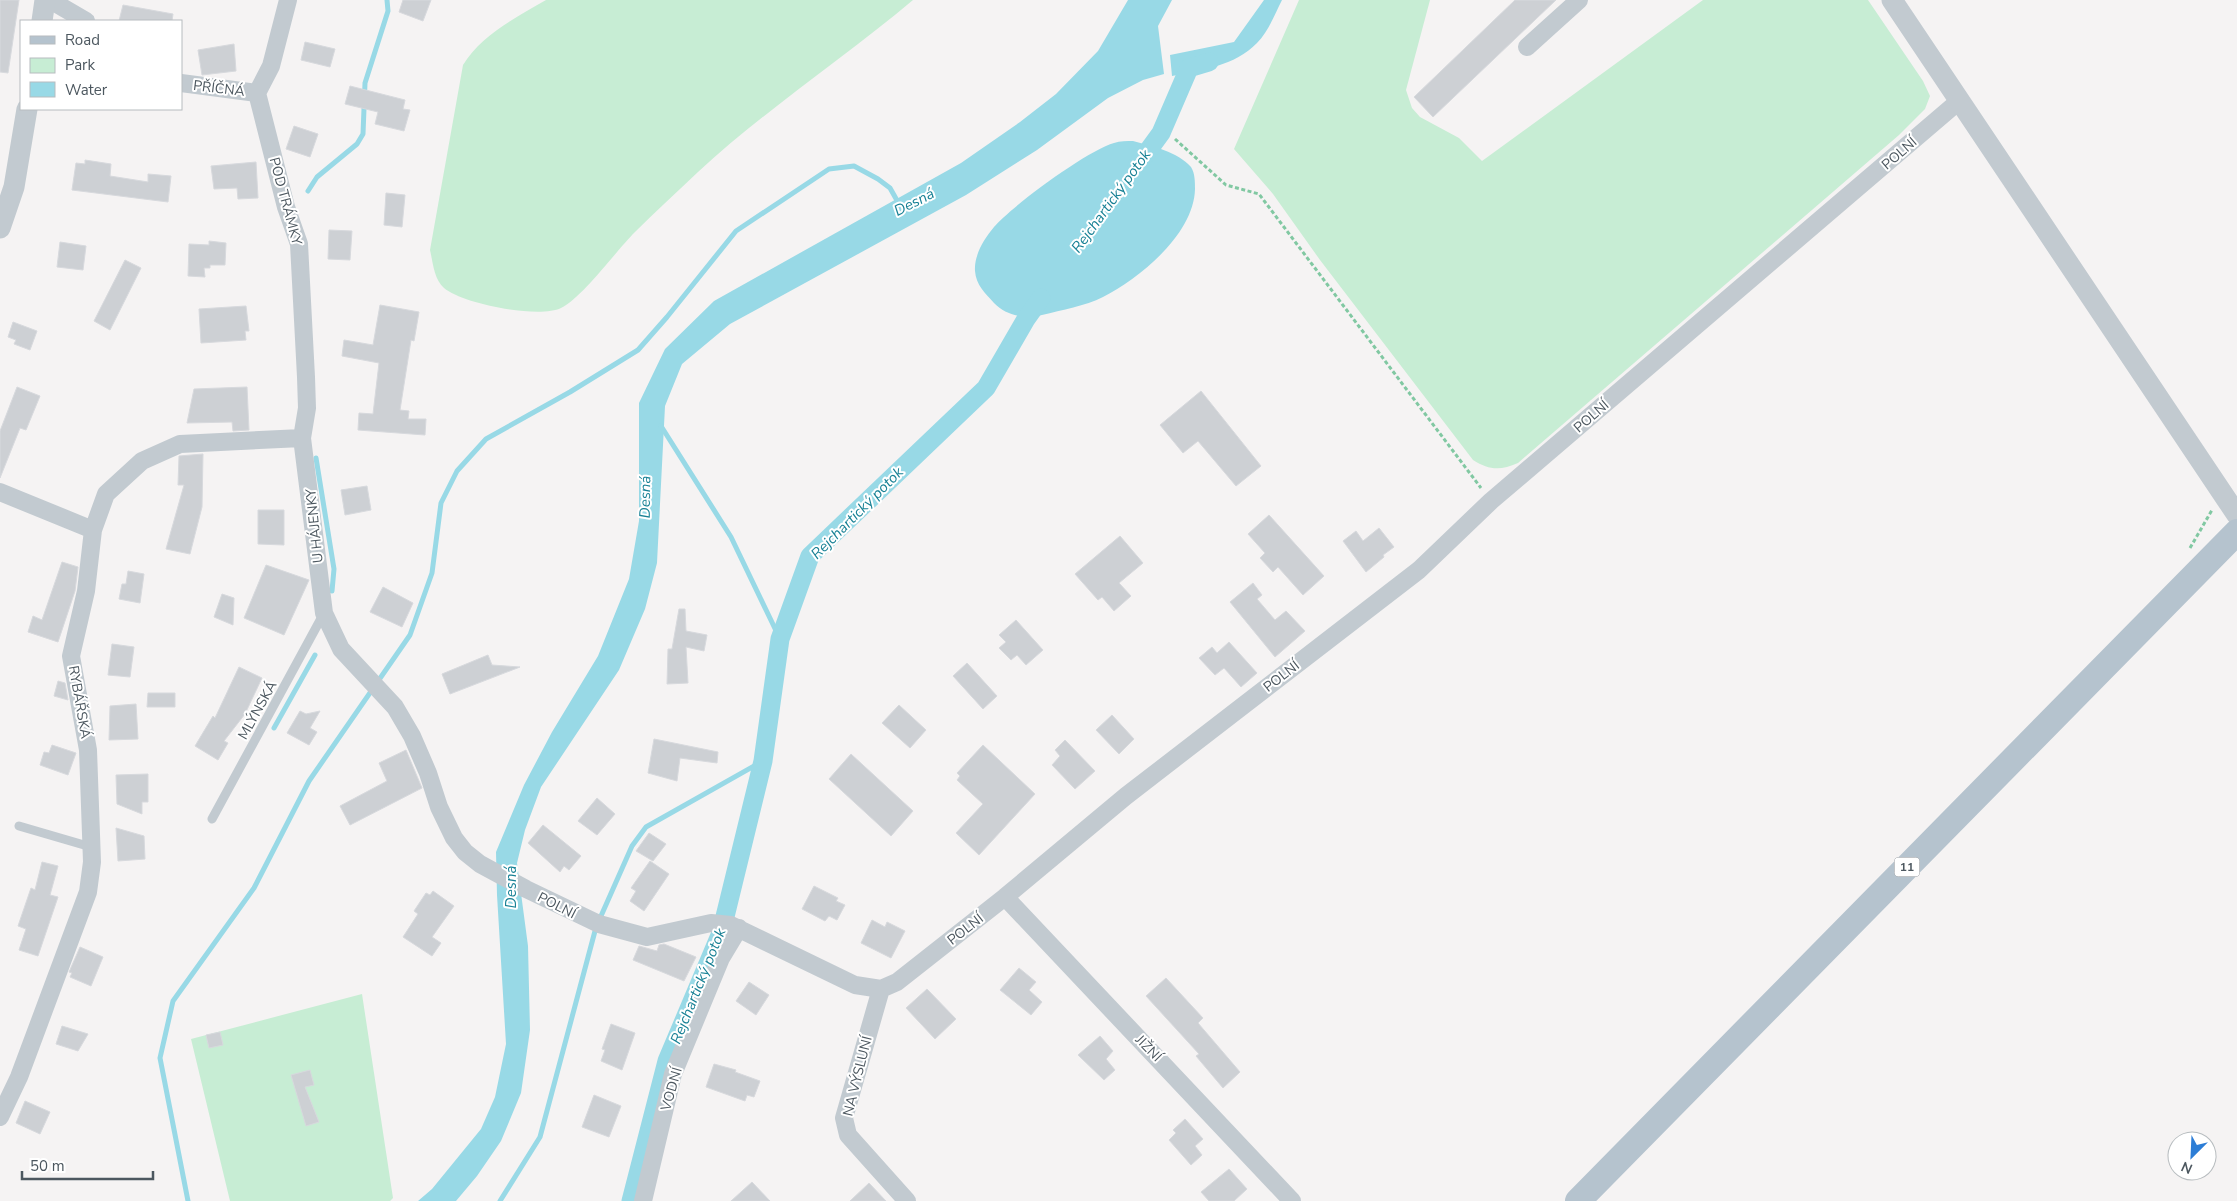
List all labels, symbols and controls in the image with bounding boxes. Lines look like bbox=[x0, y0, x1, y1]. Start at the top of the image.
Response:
legend bbox=[20, 20, 182, 110]
text: Road bbox=[65, 30, 100, 50]
text: Park bbox=[65, 55, 95, 75]
street label: PŘÍČNÁ bbox=[192, 76, 246, 101]
text: Water bbox=[65, 80, 108, 100]
street label: POLNÍ bbox=[1878, 132, 1922, 174]
water label: Rejchartický potok bbox=[1067, 145, 1156, 257]
street label: POD TRÁMKY bbox=[265, 155, 307, 248]
water label: Desná bbox=[890, 183, 938, 221]
street label: POLNÍ bbox=[1570, 395, 1614, 437]
water label: Rejchartický potok bbox=[806, 462, 908, 564]
water label: Desná bbox=[635, 475, 655, 519]
street label: U HÁJENKY bbox=[301, 487, 328, 564]
street label: POLNÍ bbox=[1259, 655, 1304, 697]
street label: RYBÁŘSKÁ bbox=[64, 664, 95, 740]
street label: MLÝNSKÁ bbox=[234, 678, 281, 743]
road number: 11 bbox=[1894, 858, 1920, 876]
water label: Desná bbox=[501, 866, 521, 908]
street label: POLNÍ bbox=[534, 888, 581, 924]
street label: POLNÍ bbox=[943, 908, 988, 950]
water label: Rejchartický potok bbox=[666, 925, 731, 1047]
street label: JIŽNÍ bbox=[1131, 1030, 1167, 1067]
street label: NA VÝSLUNÍ bbox=[838, 1033, 877, 1118]
street label: VODNÍ bbox=[656, 1064, 687, 1114]
north arrow bbox=[2167, 1131, 2217, 1181]
scale bar bbox=[22, 1148, 154, 1180]
text: 50 m bbox=[30, 1156, 65, 1176]
text: N bbox=[2178, 1157, 2196, 1178]

